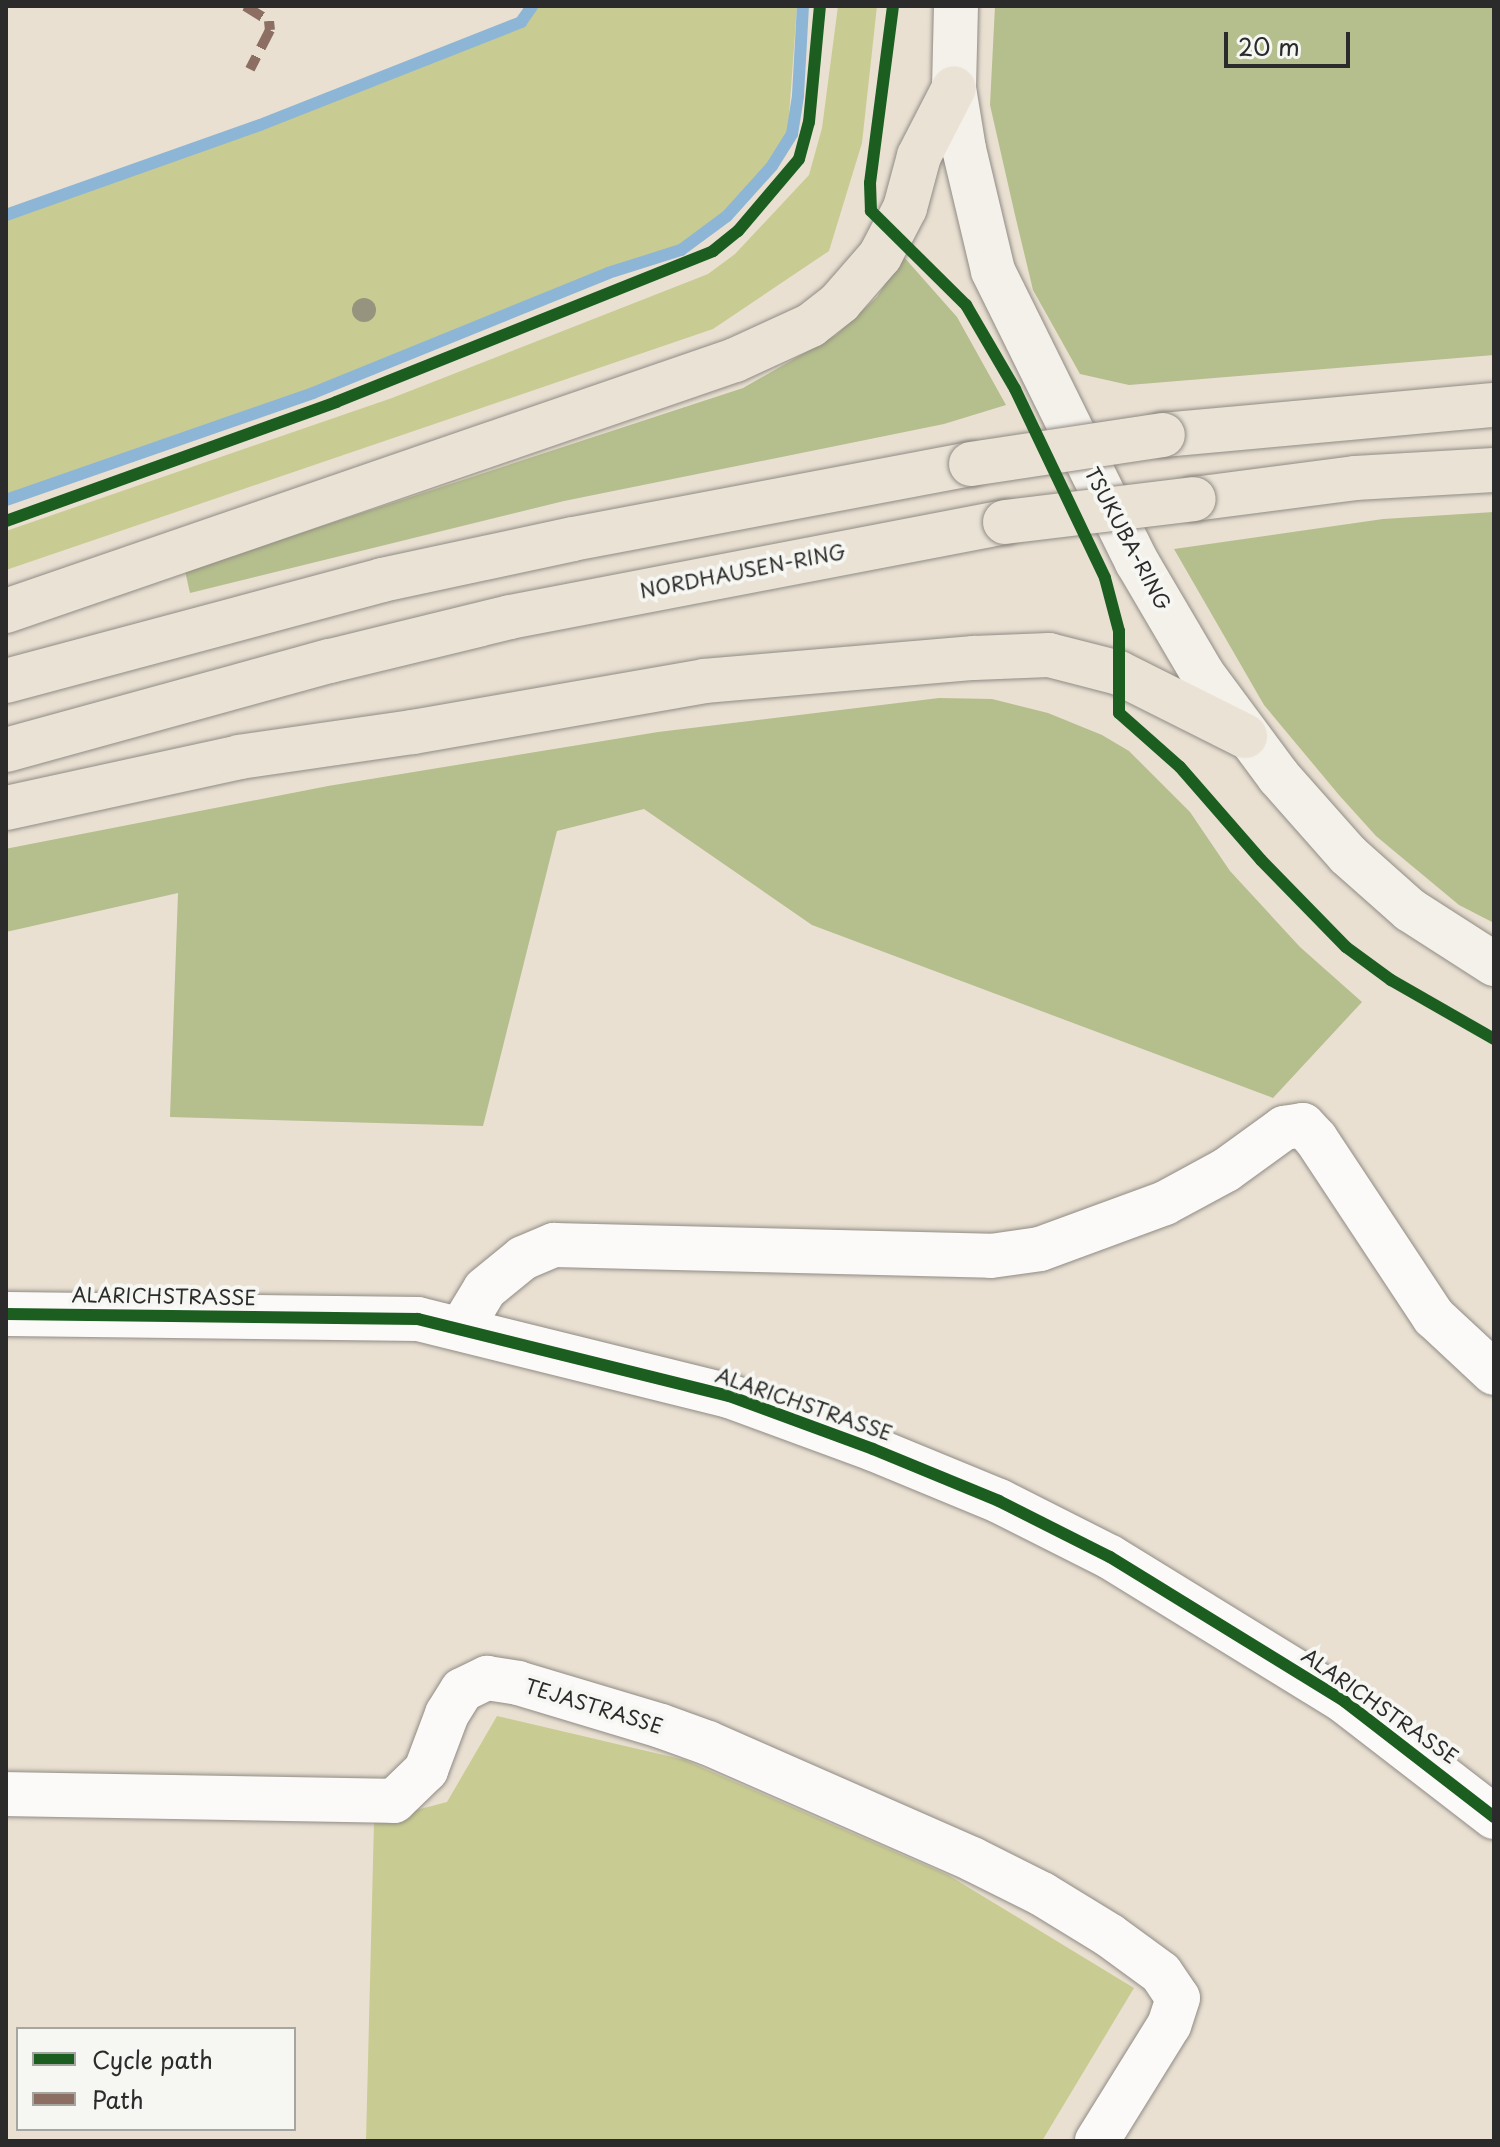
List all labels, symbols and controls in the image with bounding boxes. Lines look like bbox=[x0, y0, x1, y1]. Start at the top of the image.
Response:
scale bar bbox=[1228, 16, 1354, 66]
text: 20 m bbox=[1238, 28, 1300, 64]
street label: TSUKUBA-RING bbox=[1080, 463, 1176, 615]
street label: NORDHAUSEN-RING bbox=[638, 539, 848, 603]
street label: ALARICHSTRASSE bbox=[71, 1282, 257, 1310]
street label: ALARICHSTRASSE bbox=[713, 1363, 895, 1445]
street label: ALARICHSTRASSE bbox=[1297, 1643, 1463, 1769]
street label: TEJASTRASSE bbox=[522, 1674, 666, 1738]
legend bbox=[16, 2027, 296, 2131]
text: Cycle path bbox=[92, 2041, 213, 2077]
text: Path bbox=[92, 2081, 144, 2117]

